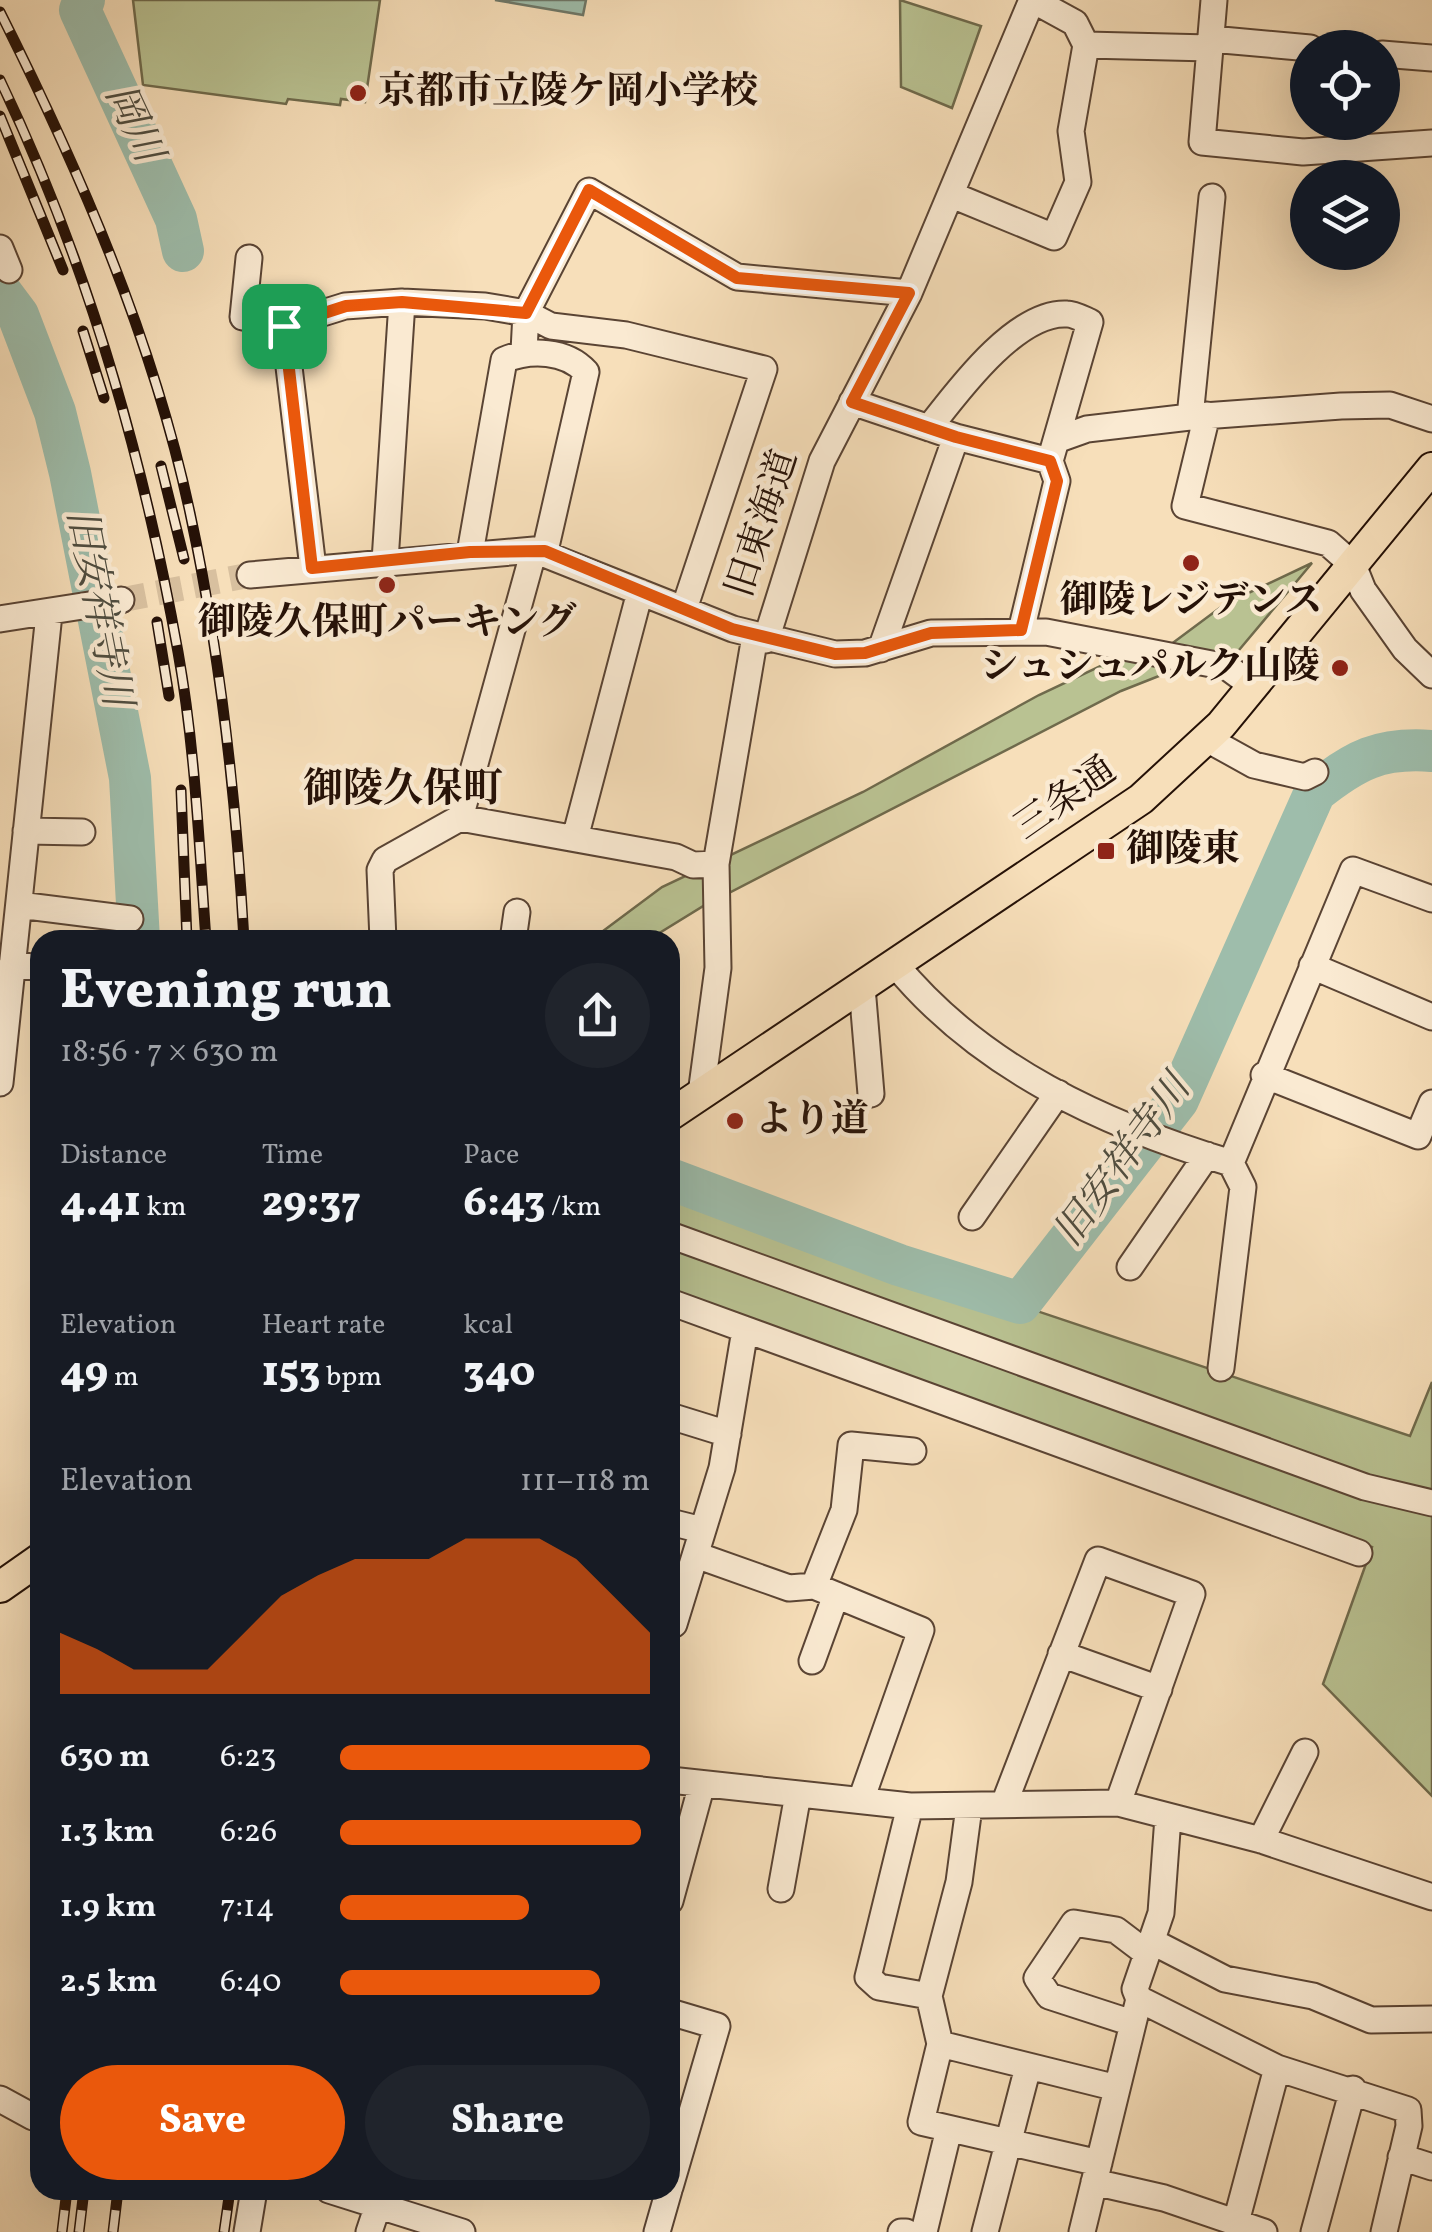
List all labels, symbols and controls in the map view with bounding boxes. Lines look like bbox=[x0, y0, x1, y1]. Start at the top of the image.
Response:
map controls bbox=[1290, 30, 1400, 270]
button: locate bbox=[1290, 30, 1400, 140]
place label: 京都市立陵ケ岡小学校 bbox=[378, 67, 758, 120]
water label: 岡川 bbox=[90, 76, 176, 176]
marker: 京都市立陵ケ岡小学校 bbox=[347, 82, 369, 104]
button: layers bbox=[1290, 160, 1400, 270]
pin bbox=[242, 284, 327, 369]
icon: arrive bbox=[257, 299, 312, 354]
street label: 旧東海道 bbox=[715, 444, 813, 604]
water label: 旧安祥寺川 bbox=[50, 504, 144, 715]
marker: 御陵レジデンス bbox=[1180, 552, 1202, 574]
marker: 御陵久保町パーキング bbox=[376, 574, 398, 596]
place label: 御陵レジデンス bbox=[1059, 576, 1323, 629]
place label: 御陵久保町パーキング bbox=[198, 598, 576, 651]
place label: シュシュパルク山陵 bbox=[980, 642, 1320, 695]
marker: シュシュパルク山陵 bbox=[1329, 657, 1351, 679]
street label: 三条通 bbox=[1004, 746, 1128, 854]
district label: 御陵久保町 bbox=[303, 763, 503, 819]
place label: 御陵東 bbox=[1126, 825, 1240, 878]
marker: 御陵東 bbox=[1095, 840, 1117, 862]
text: Evening run bbox=[60, 955, 392, 1031]
button: share bbox=[545, 963, 650, 1068]
text: 18:56 · 7 × 630 m bbox=[60, 1031, 278, 1075]
water label: 旧安祥寺川 bbox=[1043, 1061, 1208, 1259]
place label: より道 bbox=[755, 1095, 869, 1148]
marker: より道 bbox=[724, 1110, 746, 1132]
text: Distance bbox=[60, 1136, 167, 1175]
text: Time bbox=[262, 1136, 323, 1175]
text: Pace bbox=[463, 1136, 519, 1175]
text: 4.41 bbox=[60, 1175, 141, 1234]
text: 29:37 bbox=[262, 1175, 361, 1234]
text: 6:43 bbox=[463, 1175, 545, 1234]
text: km bbox=[141, 1188, 186, 1227]
text: /km bbox=[545, 1188, 601, 1227]
text: Elevation bbox=[60, 1306, 176, 1345]
text: Heart rate bbox=[262, 1306, 385, 1345]
text: kcal bbox=[463, 1306, 513, 1345]
text: 49 bbox=[60, 1345, 108, 1404]
text: 153 bbox=[262, 1345, 320, 1404]
text: 340 bbox=[463, 1345, 535, 1404]
text: m bbox=[108, 1358, 139, 1397]
text: bpm bbox=[320, 1358, 382, 1397]
text: Elevation bbox=[60, 1460, 193, 1504]
text: 111–118 m bbox=[520, 1460, 650, 1504]
text: 630 m bbox=[60, 1736, 150, 1780]
text: 6:23 bbox=[220, 1736, 276, 1780]
text: 1.3 km bbox=[60, 1811, 154, 1855]
text: 6:26 bbox=[220, 1811, 277, 1855]
text: 1.9 km bbox=[60, 1886, 156, 1930]
text: 7:14 bbox=[220, 1886, 275, 1930]
text: 2.5 km bbox=[60, 1961, 158, 2005]
text: 6:40 bbox=[220, 1961, 281, 2005]
button: Save bbox=[60, 2065, 345, 2180]
button: Share bbox=[365, 2065, 650, 2180]

